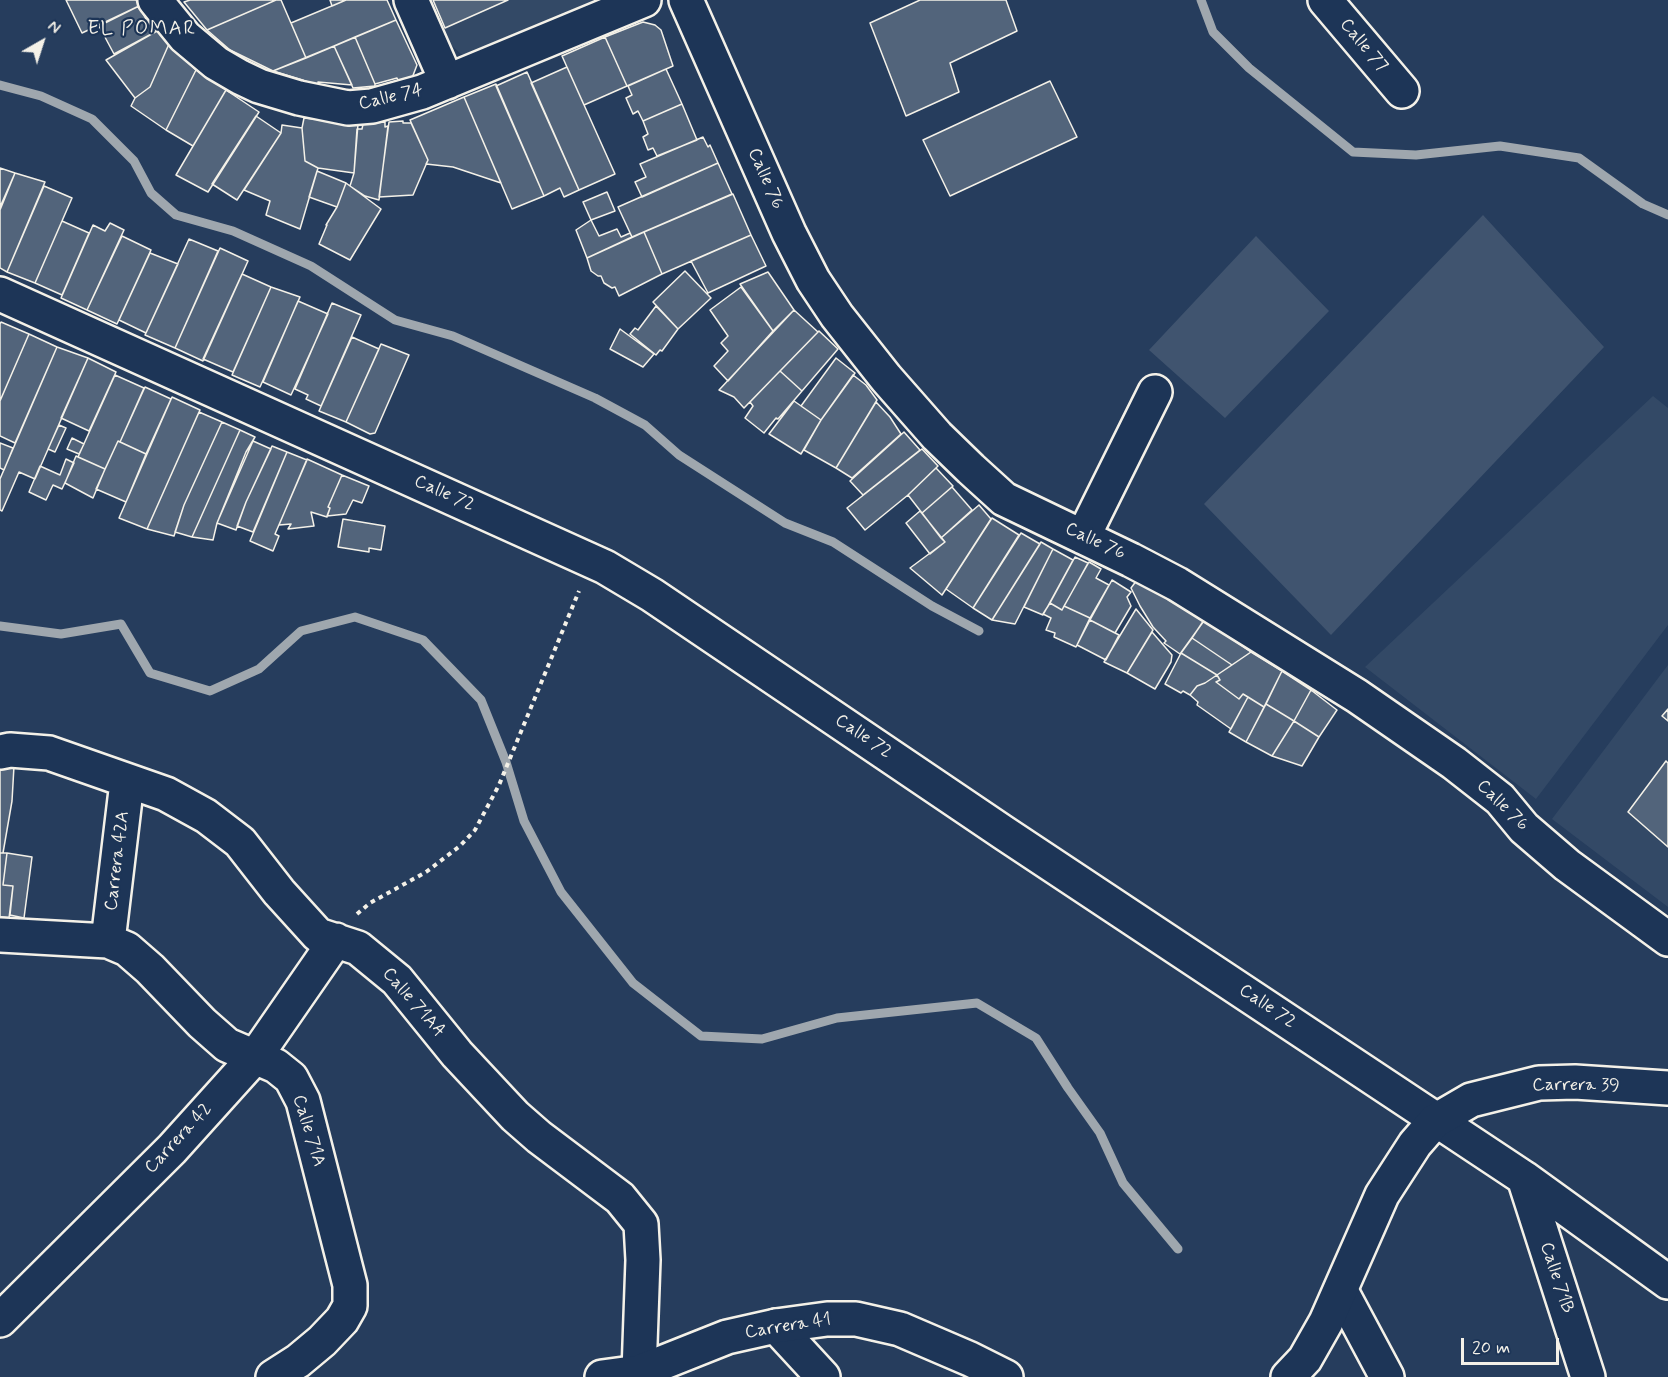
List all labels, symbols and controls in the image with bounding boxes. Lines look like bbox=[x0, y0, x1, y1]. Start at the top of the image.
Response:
north arrow bbox=[12, 12, 72, 72]
street label: Calle 77 bbox=[1334, 15, 1392, 77]
text: N bbox=[43, 16, 64, 39]
district label: EL POMAR bbox=[86, 18, 198, 42]
street label: Calle 74 bbox=[357, 80, 425, 116]
street label: Calle 76 bbox=[742, 145, 788, 213]
street label: Calle 72 bbox=[410, 471, 478, 517]
street label: Calle 76 bbox=[1061, 519, 1129, 565]
street label: Calle 72 bbox=[830, 710, 896, 764]
street label: Calle 76 bbox=[1471, 776, 1533, 836]
street label: Carrera 42A bbox=[101, 810, 135, 912]
street label: Calle 71AA bbox=[377, 964, 449, 1042]
street label: Calle 72 bbox=[1234, 980, 1300, 1034]
street label: Carrera 39 bbox=[1532, 1075, 1620, 1097]
street label: Calle 71A bbox=[287, 1092, 329, 1170]
street label: Carrera 42 bbox=[141, 1099, 217, 1179]
street label: Calle 71B bbox=[1534, 1240, 1578, 1316]
street label: Carrera 41 bbox=[743, 1310, 833, 1344]
scale bar bbox=[1464, 1326, 1562, 1364]
text: 20 m bbox=[1472, 1336, 1510, 1360]

